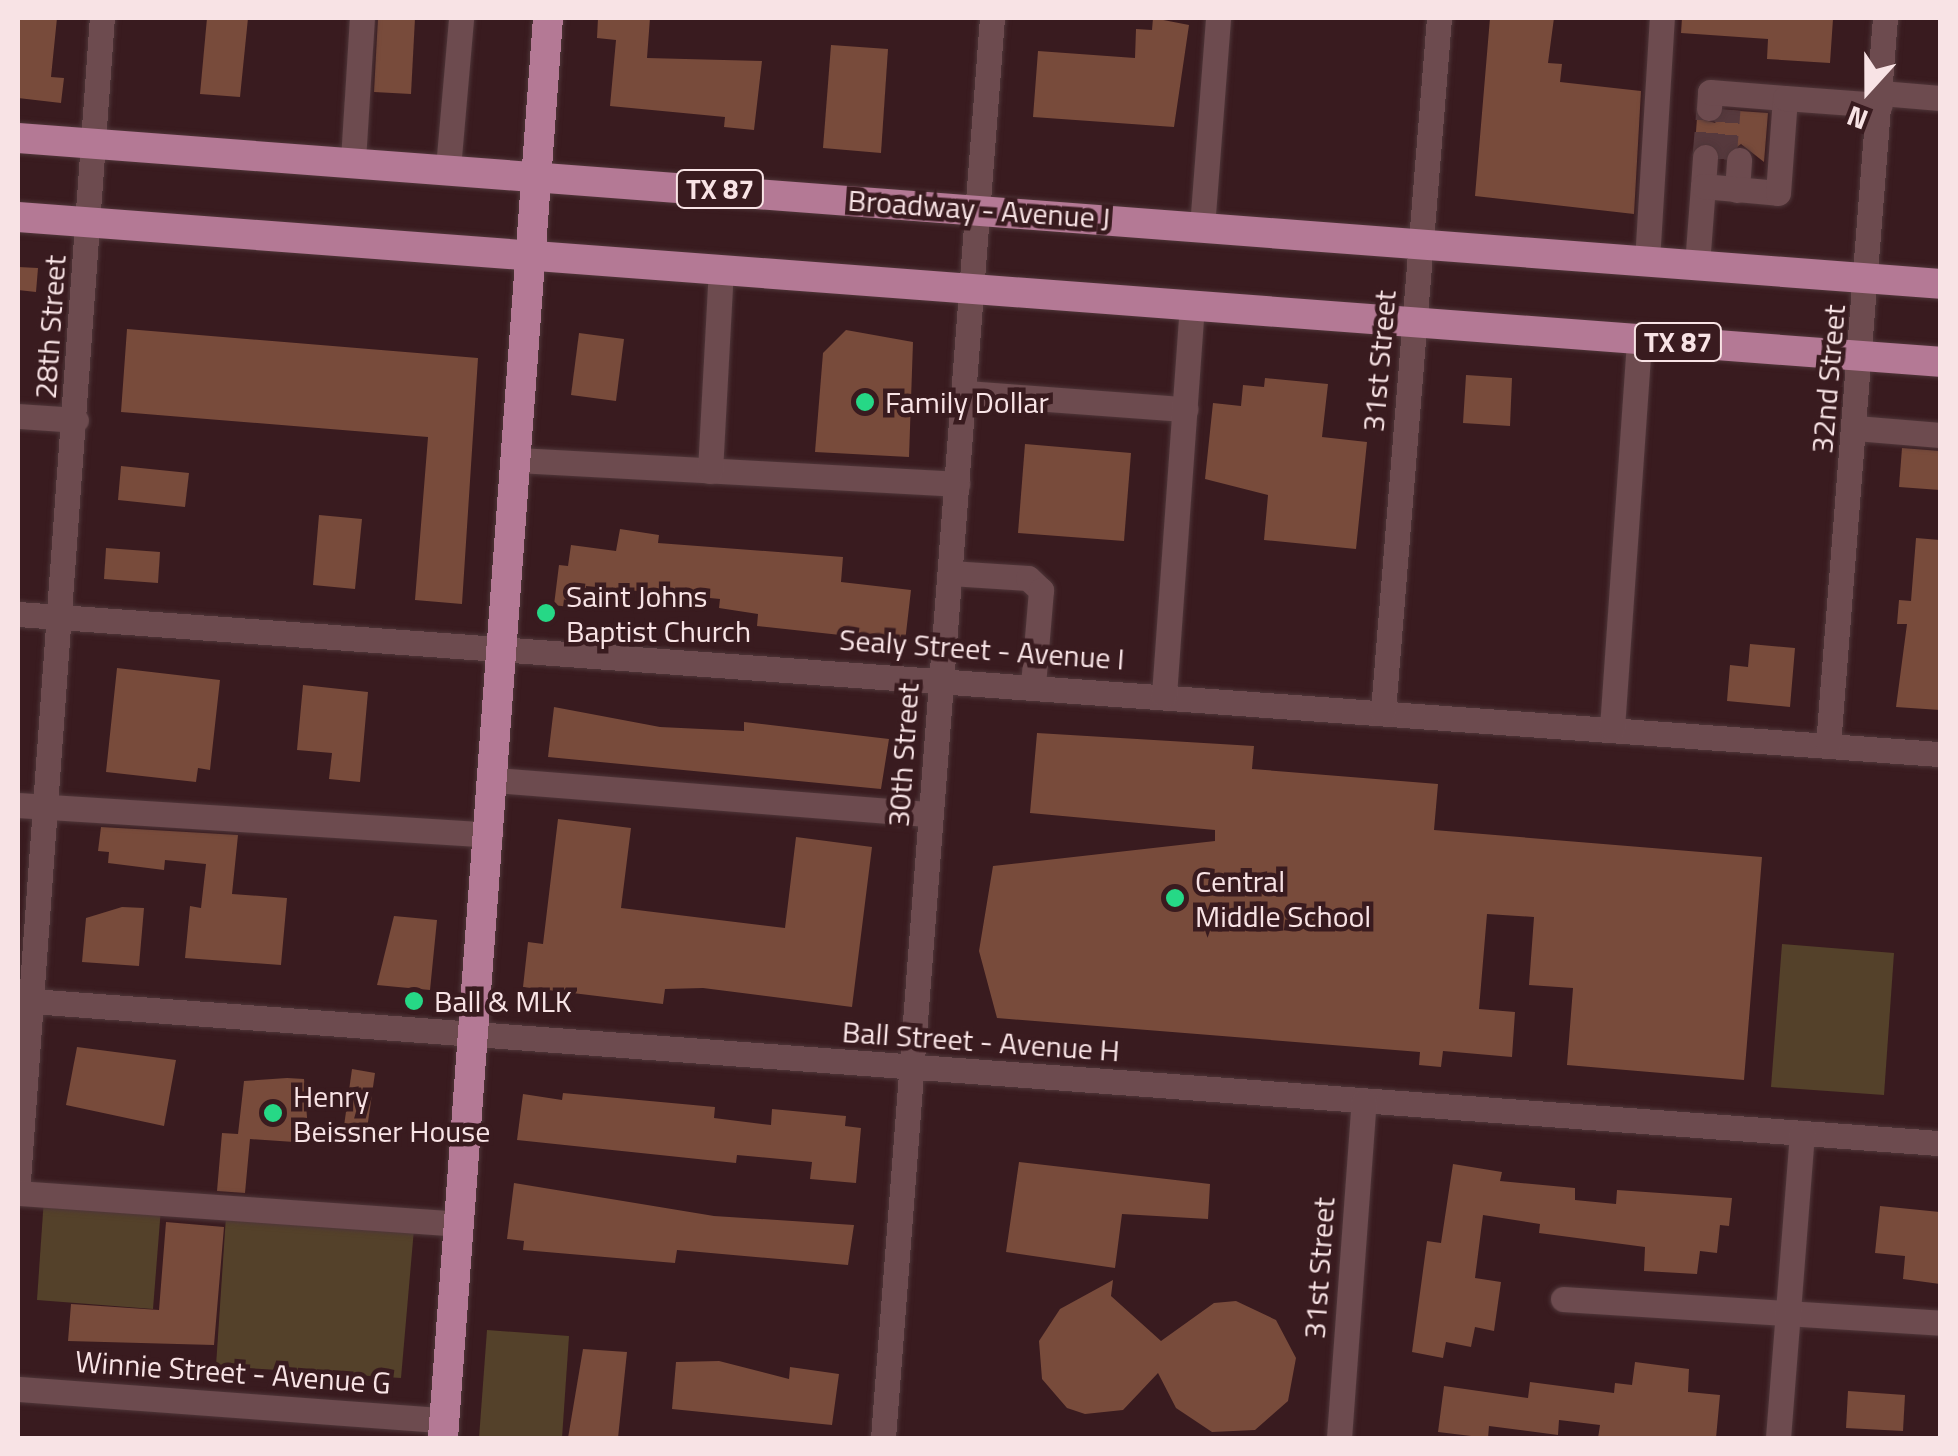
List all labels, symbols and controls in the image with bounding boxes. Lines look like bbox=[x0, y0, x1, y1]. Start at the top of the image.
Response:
north arrow bbox=[1818, 40, 1918, 140]
text: N bbox=[1840, 95, 1874, 142]
road number: TX 87 bbox=[675, 166, 765, 212]
street label: Broadway - Avenue J bbox=[847, 182, 1111, 236]
street label: 28th Street bbox=[27, 254, 73, 400]
street label: 31st Street bbox=[1355, 289, 1403, 433]
street label: 32nd Street bbox=[1804, 303, 1852, 455]
road number: TX 87 bbox=[1633, 319, 1723, 365]
place label: Family Dollar bbox=[885, 384, 1049, 420]
marker: Family Dollar bbox=[854, 391, 876, 413]
place label: Saint Johns Baptist Church bbox=[566, 578, 751, 648]
marker: Saint Johns Baptist Church bbox=[535, 602, 557, 624]
street label: Sealy Street - Avenue I bbox=[838, 621, 1126, 677]
street label: 30th Street bbox=[880, 682, 926, 828]
place label: Central Middle School bbox=[1195, 863, 1371, 934]
marker: Central Middle School bbox=[1164, 887, 1186, 909]
place label: Ball & MLK bbox=[434, 983, 572, 1019]
marker: Ball & MLK bbox=[403, 990, 425, 1012]
street label: Ball Street - Avenue H bbox=[841, 1013, 1121, 1069]
place label: Henry Beissner House bbox=[293, 1078, 490, 1148]
marker: Henry Beissner House bbox=[262, 1102, 284, 1124]
street label: 31st Street bbox=[1296, 1196, 1342, 1340]
street label: Winnie Street - Avenue G bbox=[74, 1343, 392, 1401]

